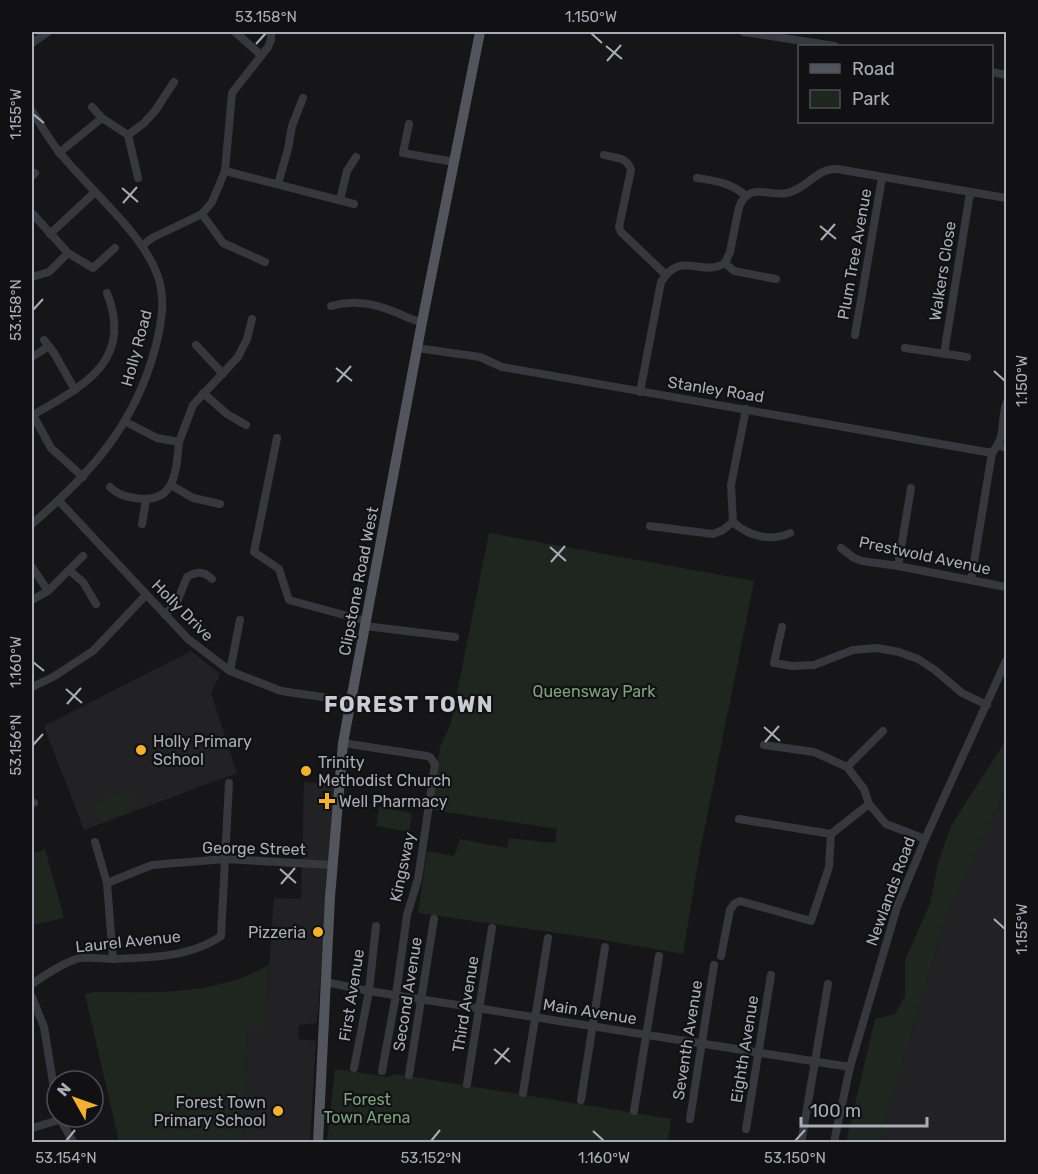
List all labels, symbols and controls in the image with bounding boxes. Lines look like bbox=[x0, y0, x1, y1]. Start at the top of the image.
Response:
text: 53.158°N bbox=[235, 8, 297, 26]
text: 1.150°W bbox=[565, 8, 617, 26]
legend bbox=[798, 45, 993, 123]
text: Road bbox=[852, 58, 895, 80]
text: 1.155°W bbox=[7, 88, 25, 140]
text: Park bbox=[852, 88, 890, 110]
street label: Plum Tree Avenue bbox=[834, 187, 875, 321]
street label: Walkers Close bbox=[925, 220, 960, 322]
text: 53.158°N bbox=[7, 279, 25, 341]
street label: Holly Road bbox=[117, 308, 156, 389]
text: 1.150°W bbox=[1013, 355, 1031, 407]
street label: Stanley Road bbox=[666, 372, 766, 407]
street label: Clipstone Road West bbox=[335, 505, 382, 657]
street label: Prestwold Avenue bbox=[857, 532, 993, 579]
street label: Holly Drive bbox=[148, 576, 217, 645]
text: 1.160°W bbox=[7, 636, 25, 688]
park label: Queensway Park bbox=[533, 682, 656, 701]
district label: FOREST TOWN bbox=[324, 691, 494, 718]
text: 53.156°N bbox=[7, 714, 25, 776]
place label: Holly Primary School bbox=[153, 732, 252, 769]
marker: Holly Primary School bbox=[134, 743, 148, 757]
place label: Trinity Methodist Church bbox=[318, 753, 451, 790]
marker: Trinity Methodist Church bbox=[299, 764, 313, 778]
place label: Well Pharmacy bbox=[339, 792, 448, 811]
marker: Well Pharmacy bbox=[320, 794, 334, 808]
street label: Kingsway bbox=[386, 830, 419, 904]
street label: Newlands Road bbox=[862, 834, 919, 948]
street label: George Street bbox=[202, 838, 306, 859]
text: 1.155°W bbox=[1013, 903, 1031, 955]
place label: Pizzeria bbox=[248, 923, 306, 942]
marker: Pizzeria bbox=[311, 925, 325, 939]
street label: Laurel Avenue bbox=[74, 927, 182, 956]
street label: Second Avenue bbox=[389, 935, 426, 1053]
street label: First Avenue bbox=[335, 948, 368, 1043]
street label: Third Avenue bbox=[448, 954, 483, 1054]
street label: Seventh Avenue bbox=[669, 979, 706, 1101]
street label: Eighth Avenue bbox=[727, 994, 762, 1104]
street label: Main Avenue bbox=[542, 995, 638, 1028]
north arrow bbox=[45, 1069, 105, 1129]
text: N bbox=[53, 1079, 75, 1100]
park label: Forest Town Arena bbox=[324, 1090, 410, 1127]
scale bar bbox=[801, 1090, 927, 1128]
place label: Forest Town Primary School bbox=[154, 1093, 266, 1130]
text: 100 m bbox=[810, 1100, 861, 1122]
marker: Forest Town Primary School bbox=[271, 1104, 285, 1118]
text: 53.154°N bbox=[35, 1149, 97, 1167]
text: 53.152°N bbox=[400, 1149, 462, 1167]
text: 1.160°W bbox=[578, 1149, 630, 1167]
text: 53.150°N bbox=[764, 1149, 826, 1167]

